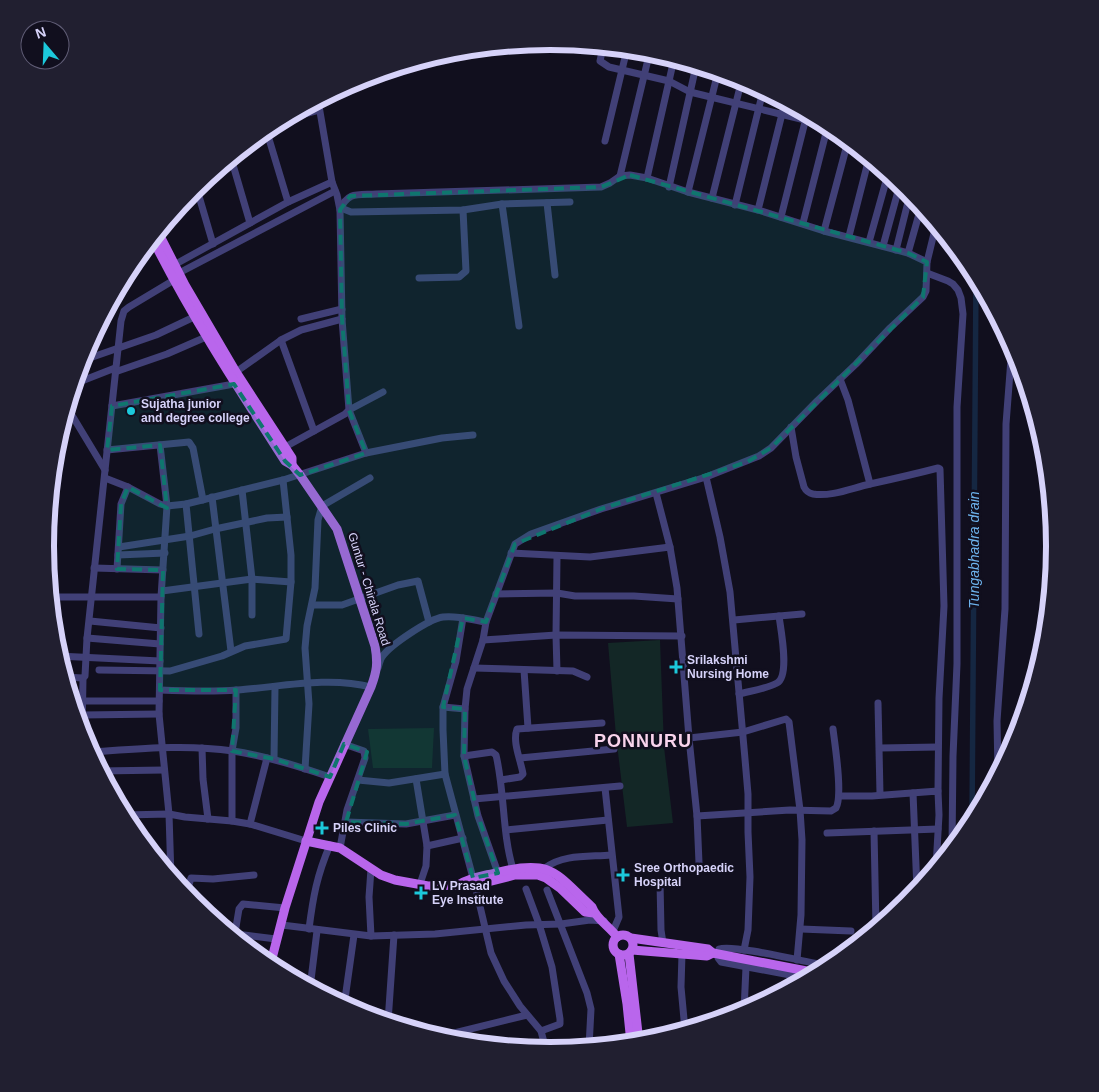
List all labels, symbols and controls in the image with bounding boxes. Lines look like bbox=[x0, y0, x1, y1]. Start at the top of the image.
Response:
north arrow bbox=[20, 20, 70, 70]
text: N bbox=[33, 23, 48, 42]
place label: Sujatha junior and degree college bbox=[141, 397, 250, 425]
marker: Sujatha junior and degree college bbox=[125, 405, 137, 417]
water label: Tungabhadra drain bbox=[966, 491, 982, 609]
street label: Guntur - Chirala Road bbox=[345, 531, 393, 647]
place label: Srilakshmi Nursing Home bbox=[687, 653, 769, 681]
marker: Srilakshmi Nursing Home bbox=[669, 660, 683, 674]
district label: PONNURU bbox=[594, 731, 692, 751]
marker: Piles Clinic bbox=[315, 821, 329, 835]
place label: Piles Clinic bbox=[333, 821, 397, 835]
place label: Sree Orthopaedic Hospital bbox=[634, 861, 734, 889]
marker: Sree Orthopaedic Hospital bbox=[616, 868, 630, 882]
place label: LV Prasad Eye Institute bbox=[432, 879, 504, 907]
marker: LV Prasad Eye Institute bbox=[414, 886, 428, 900]

